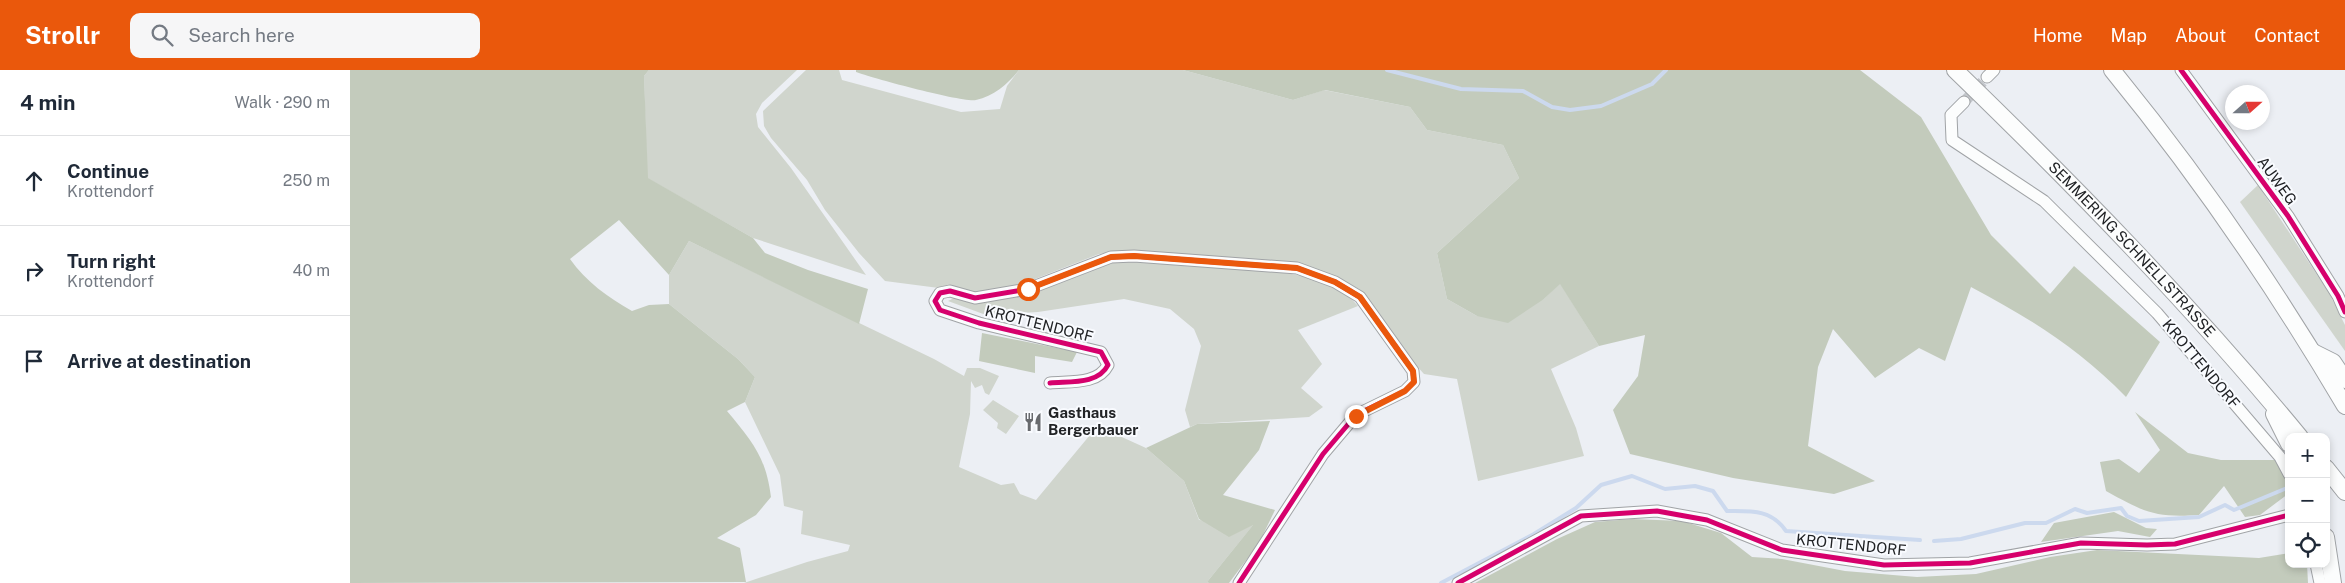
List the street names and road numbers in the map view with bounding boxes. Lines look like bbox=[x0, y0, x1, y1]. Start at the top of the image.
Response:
street label: AUWEG bbox=[2254, 153, 2301, 208]
street label: SEMMERING SCHNELLSTRASSE bbox=[2045, 158, 2219, 340]
street label: KROTTENDORF bbox=[983, 302, 1095, 345]
street label: KROTTENDORF bbox=[2159, 316, 2244, 412]
street label: KROTTENDORF bbox=[1795, 530, 1907, 559]

